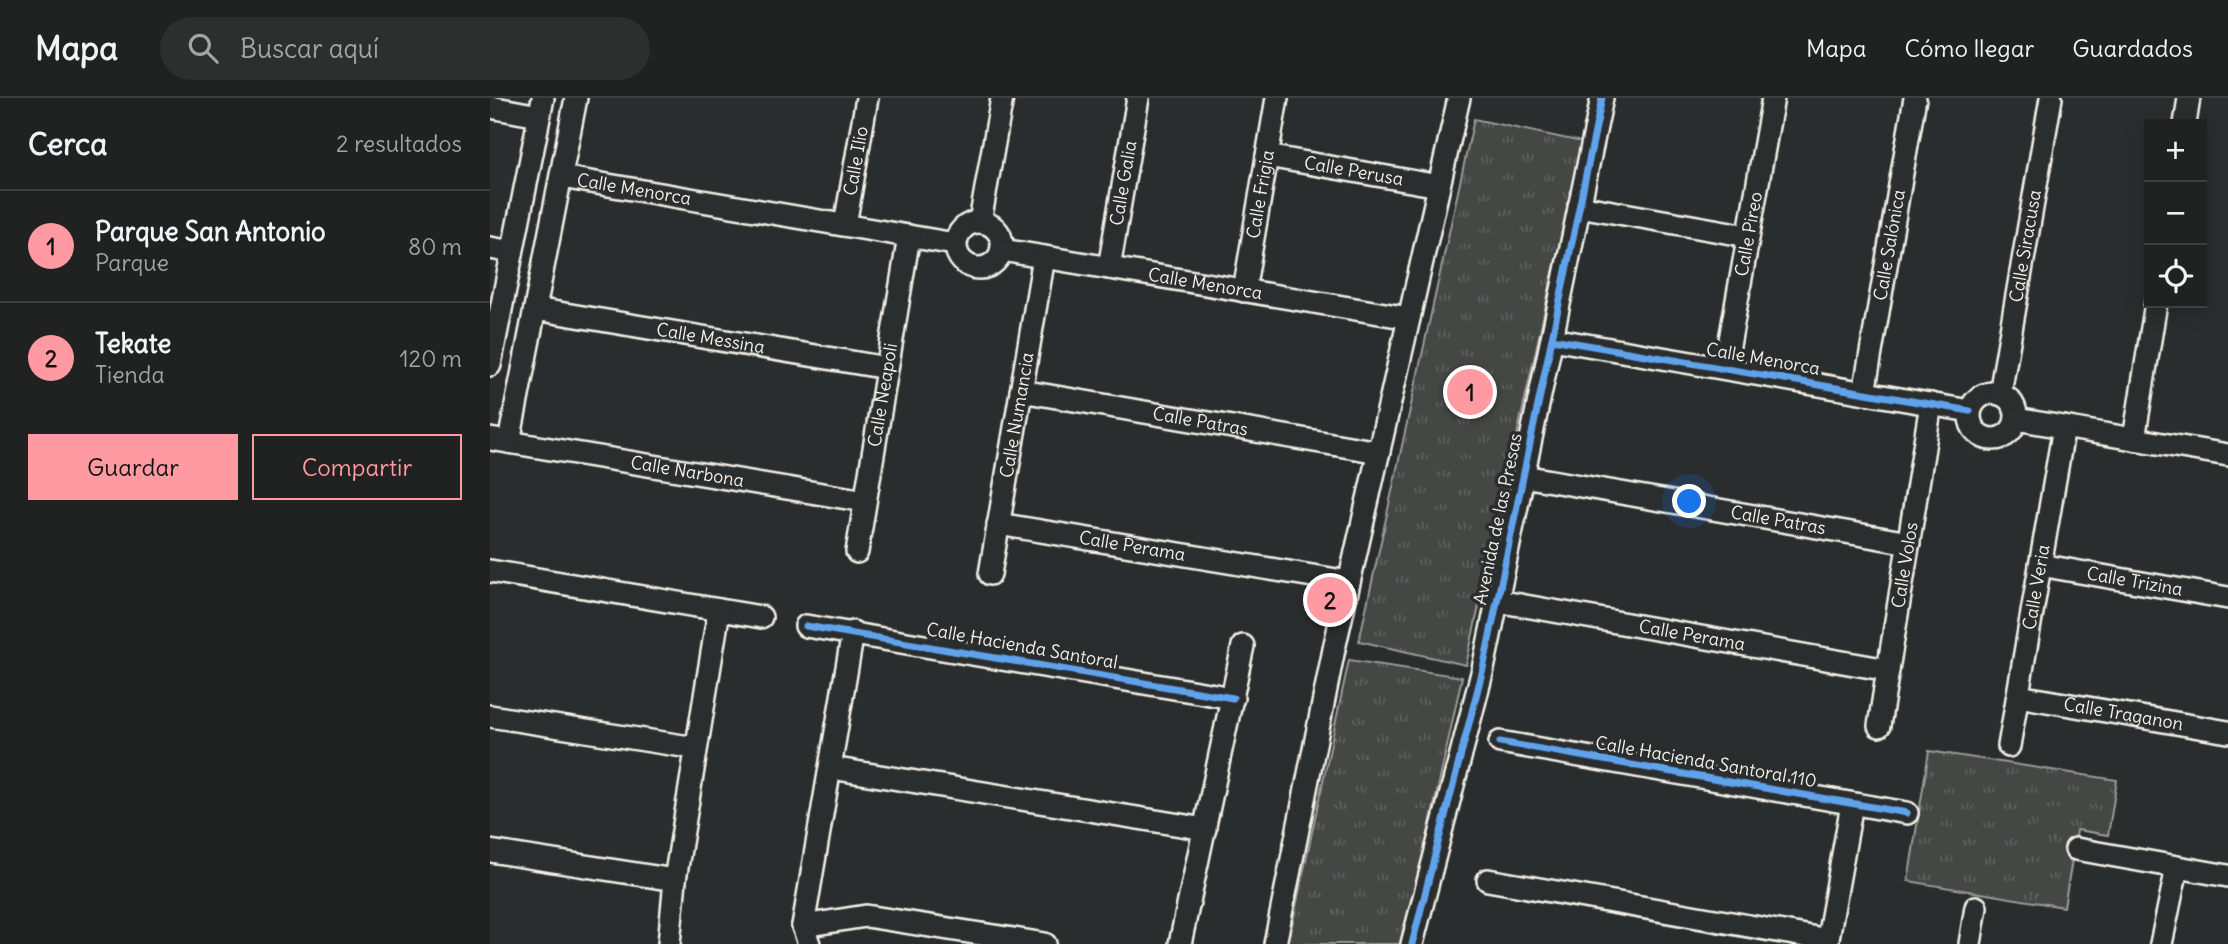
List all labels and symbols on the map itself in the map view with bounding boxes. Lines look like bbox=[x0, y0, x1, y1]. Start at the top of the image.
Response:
street label: Calle Ilio bbox=[838, 124, 873, 197]
street label: Calle Galia bbox=[1104, 139, 1142, 227]
street label: Calle Frigia bbox=[1241, 148, 1279, 240]
street label: Calle Perusa bbox=[1302, 151, 1405, 191]
street label: Calle Menorca bbox=[575, 168, 693, 210]
street label: Calle Salónica bbox=[1868, 188, 1910, 302]
street label: Calle Siracusa bbox=[2004, 188, 2046, 304]
street label: Calle Pireo bbox=[1729, 190, 1767, 278]
street label: Calle Menorca bbox=[1146, 263, 1264, 304]
street label: Calle Messina bbox=[655, 318, 767, 358]
street label: Calle Menorca bbox=[1704, 337, 1822, 380]
street label: Calle Neapoli bbox=[862, 341, 902, 449]
street label: Calle Numancia bbox=[995, 351, 1039, 480]
pin: 1 bbox=[1447, 366, 1493, 418]
street label: Calle Patras bbox=[1151, 402, 1250, 441]
street label: Avenida de las Presas bbox=[1468, 431, 1527, 607]
street label: Calle Narbona bbox=[629, 450, 746, 492]
your location bbox=[1672, 484, 1706, 518]
street label: Calle Patras bbox=[1729, 500, 1828, 539]
street label: Calle Volos bbox=[1886, 520, 1923, 610]
street label: Calle Perama bbox=[1077, 526, 1187, 566]
street label: Calle Veria bbox=[2017, 543, 2055, 632]
street label: Calle Trizina bbox=[2085, 561, 2184, 601]
pin: 2 bbox=[1307, 574, 1353, 626]
street label: Calle Perama bbox=[1637, 614, 1747, 656]
street label: Calle Hacienda Santoral bbox=[925, 617, 1120, 674]
street label: Calle Traganon bbox=[2062, 692, 2185, 735]
street label: Calle Hacienda Santoral 110 bbox=[1594, 731, 1818, 792]

